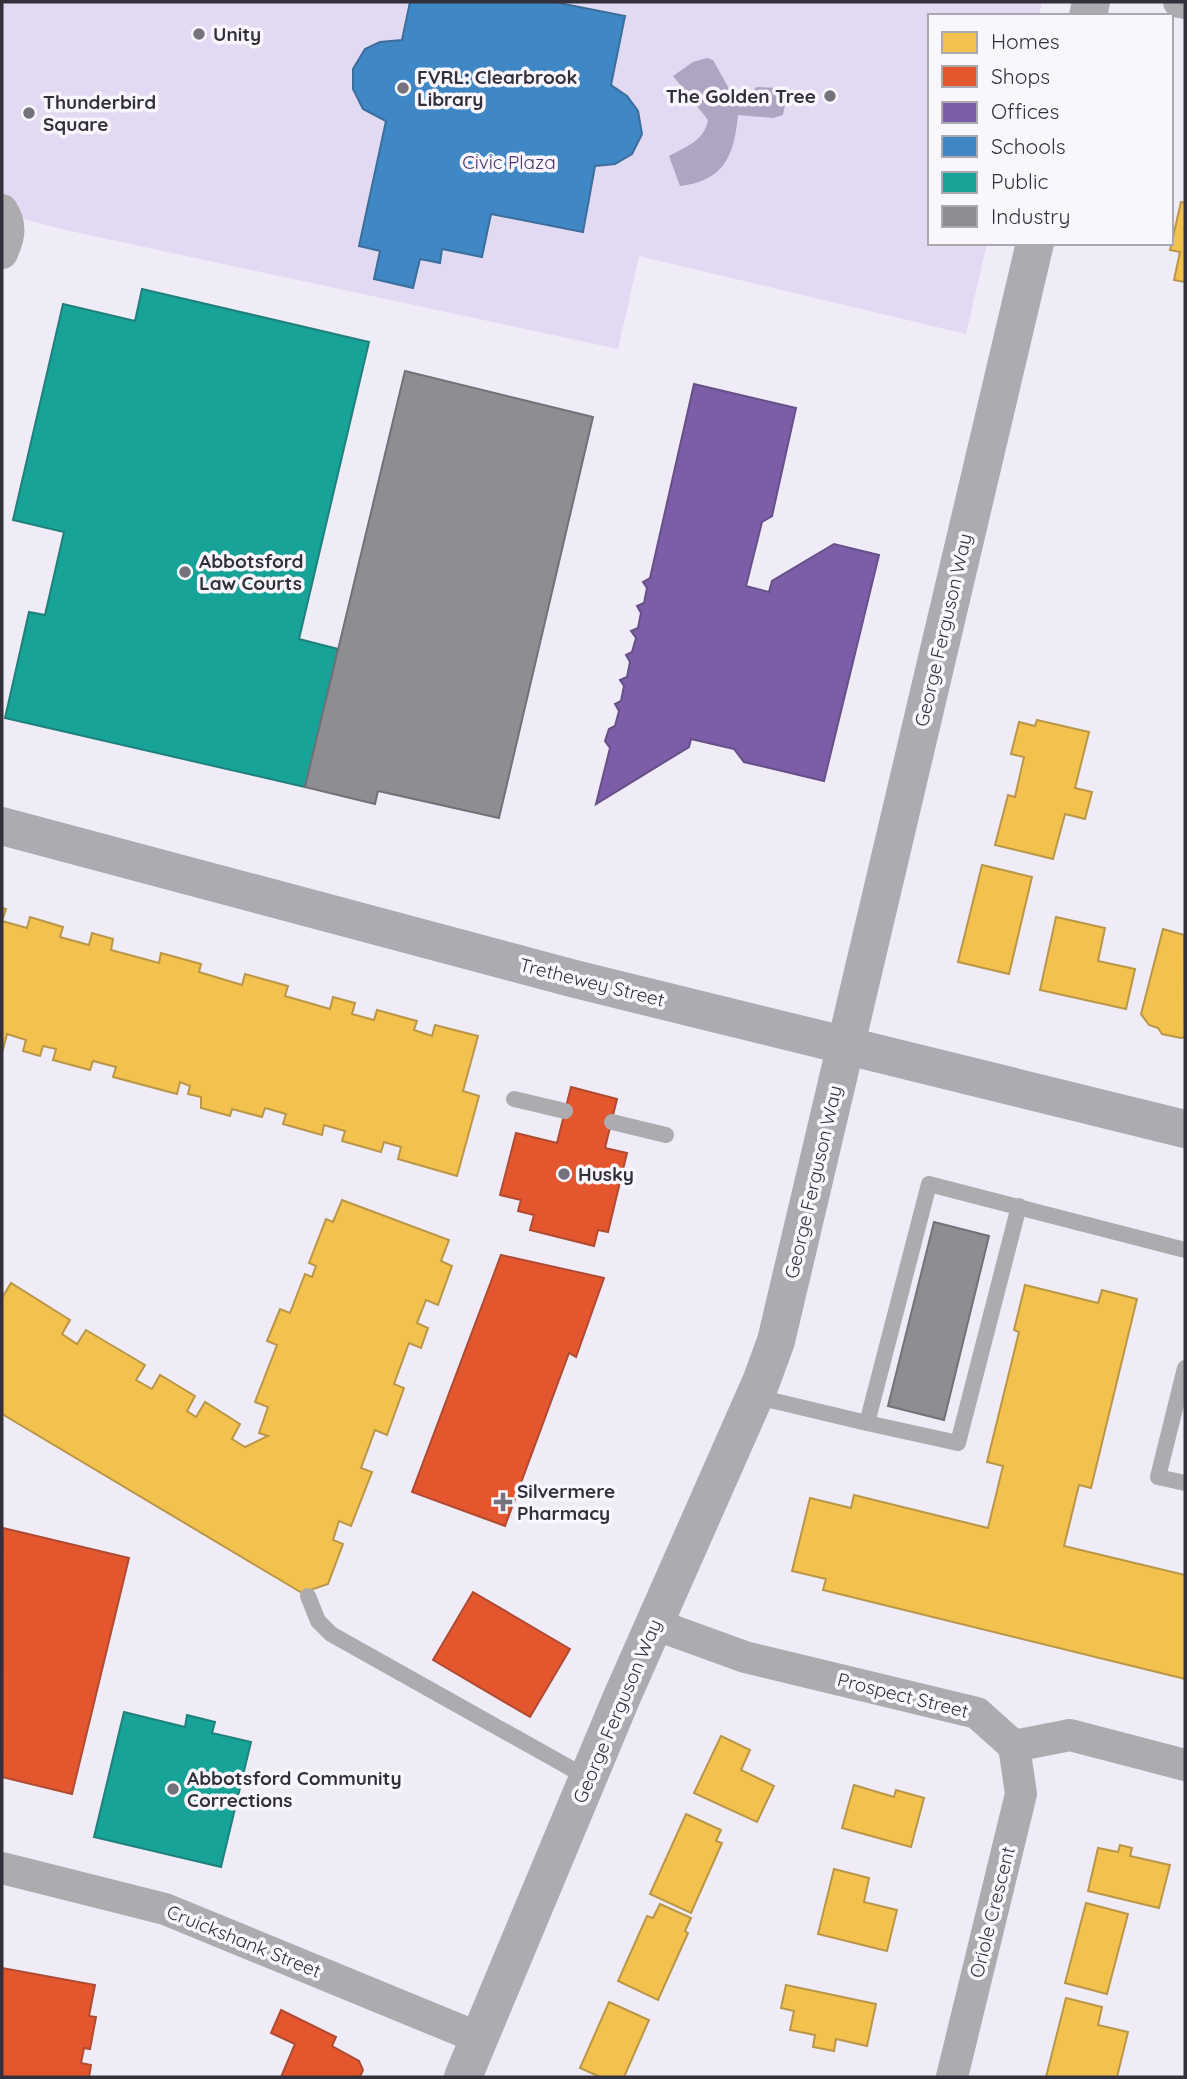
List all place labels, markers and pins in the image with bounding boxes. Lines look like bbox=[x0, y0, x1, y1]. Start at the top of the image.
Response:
place label: Unity bbox=[213, 22, 261, 46]
marker: Unity bbox=[191, 26, 207, 42]
place label: FVRL: Clearbrook Library bbox=[417, 65, 578, 111]
marker: FVRL: Clearbrook Library bbox=[395, 80, 411, 96]
place label: The Golden Tree bbox=[666, 84, 816, 108]
marker: The Golden Tree bbox=[822, 88, 838, 104]
place label: Thunderbird Square bbox=[43, 90, 156, 136]
marker: Thunderbird Square bbox=[21, 105, 37, 121]
place label: Abbotsford Law Courts bbox=[199, 549, 304, 595]
marker: Abbotsford Law Courts bbox=[177, 564, 193, 580]
place label: Husky bbox=[578, 1162, 634, 1186]
marker: Husky bbox=[556, 1166, 572, 1182]
place label: Silvermere Pharmacy bbox=[517, 1479, 615, 1525]
marker: Silvermere Pharmacy bbox=[495, 1494, 511, 1510]
place label: Abbotsford Community Corrections bbox=[187, 1766, 402, 1812]
marker: Abbotsford Community Corrections bbox=[165, 1781, 181, 1797]

